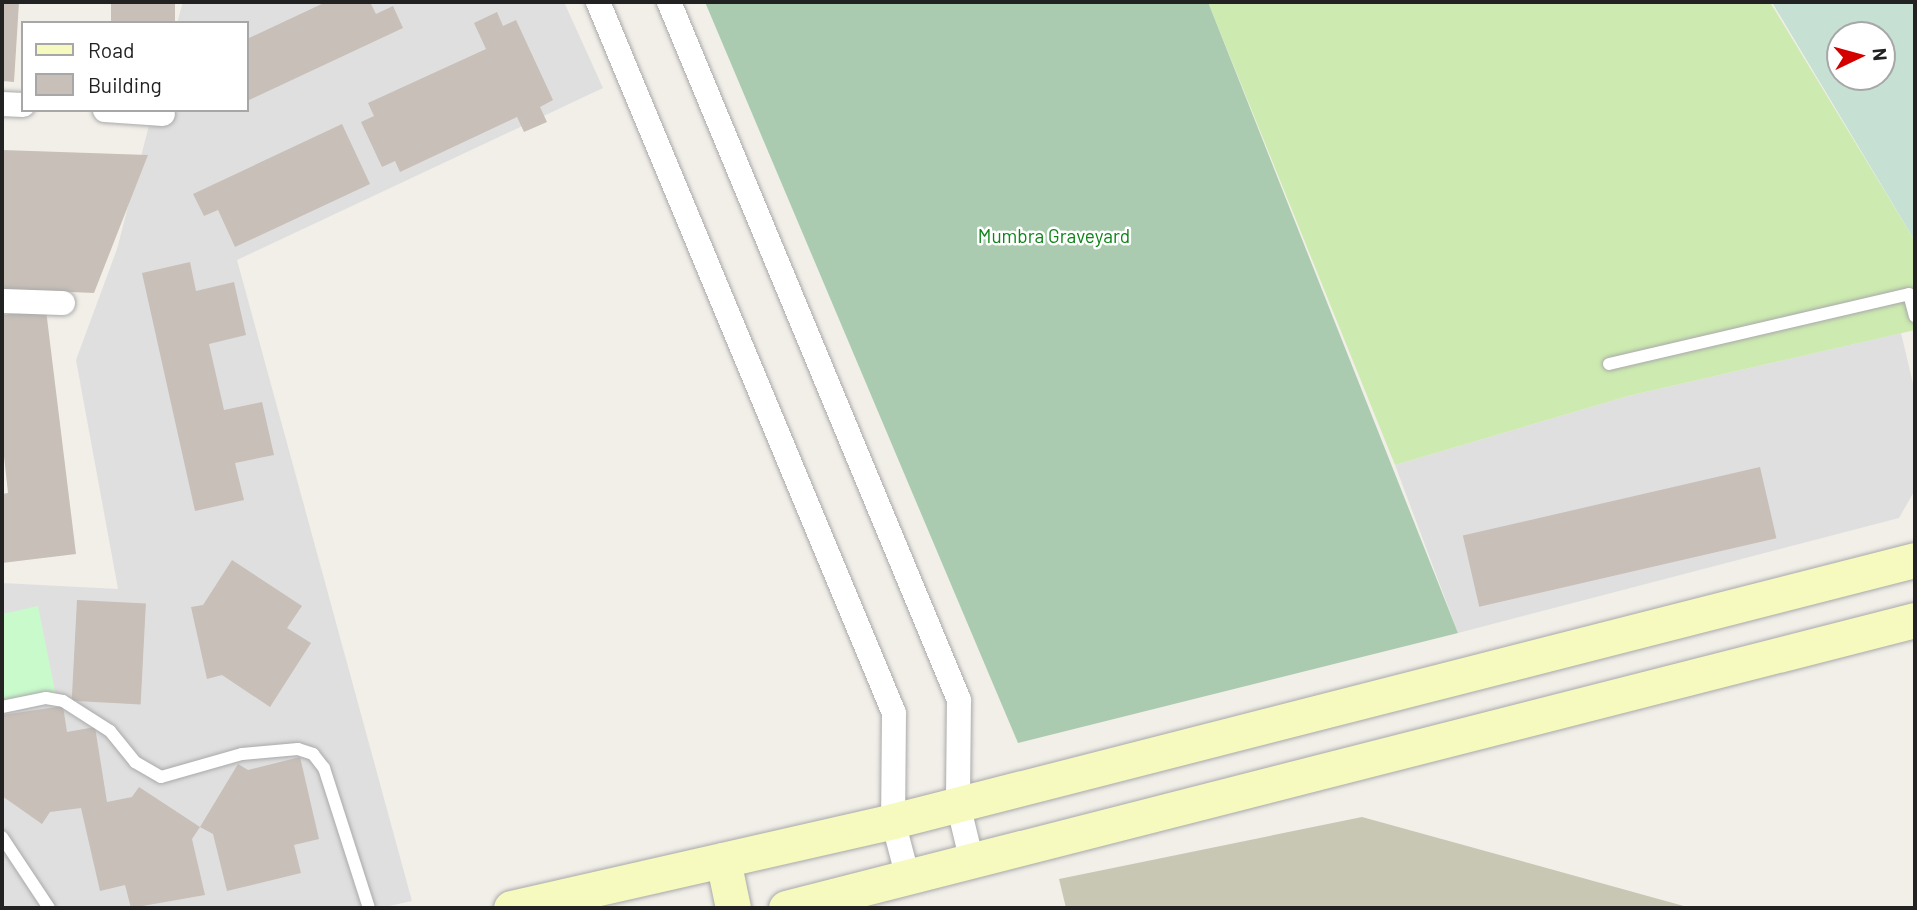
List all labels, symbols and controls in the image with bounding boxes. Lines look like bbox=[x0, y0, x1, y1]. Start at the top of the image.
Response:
legend bbox=[21, 21, 248, 112]
north arrow bbox=[1826, 21, 1896, 91]
text: Road bbox=[88, 37, 134, 62]
text: N bbox=[1868, 47, 1892, 62]
text: Building bbox=[88, 72, 162, 97]
park label: Mumbra Graveyard bbox=[978, 225, 1130, 247]

